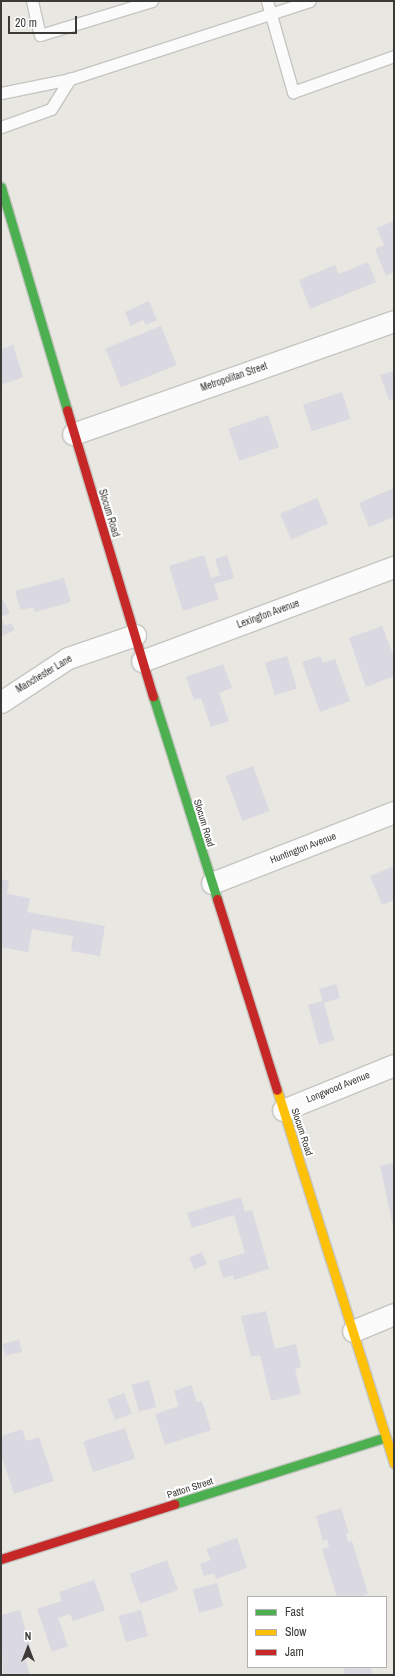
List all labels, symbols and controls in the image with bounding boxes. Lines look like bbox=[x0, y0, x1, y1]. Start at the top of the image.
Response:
scale bar bbox=[10, 8, 79, 34]
text: 20 m bbox=[15, 15, 37, 31]
street label: Metropolitan Street bbox=[199, 360, 269, 394]
street label: Slocum Road bbox=[96, 488, 122, 538]
street label: Lexington Avenue bbox=[235, 597, 301, 631]
street label: Manchester Lane bbox=[14, 653, 74, 695]
street label: Slocum Road bbox=[191, 798, 217, 848]
street label: Huntington Avenue bbox=[268, 830, 338, 866]
street label: Longwood Avenue bbox=[304, 1069, 372, 1105]
street label: Slocum Road bbox=[289, 1107, 315, 1157]
street label: Patton Street bbox=[165, 1475, 215, 1501]
legend bbox=[247, 1596, 387, 1668]
text: Fast bbox=[285, 1604, 304, 1620]
text: Slow bbox=[285, 1624, 306, 1640]
north arrow bbox=[8, 1628, 48, 1668]
text: N bbox=[25, 1629, 31, 1643]
text: Jam bbox=[285, 1644, 304, 1660]

